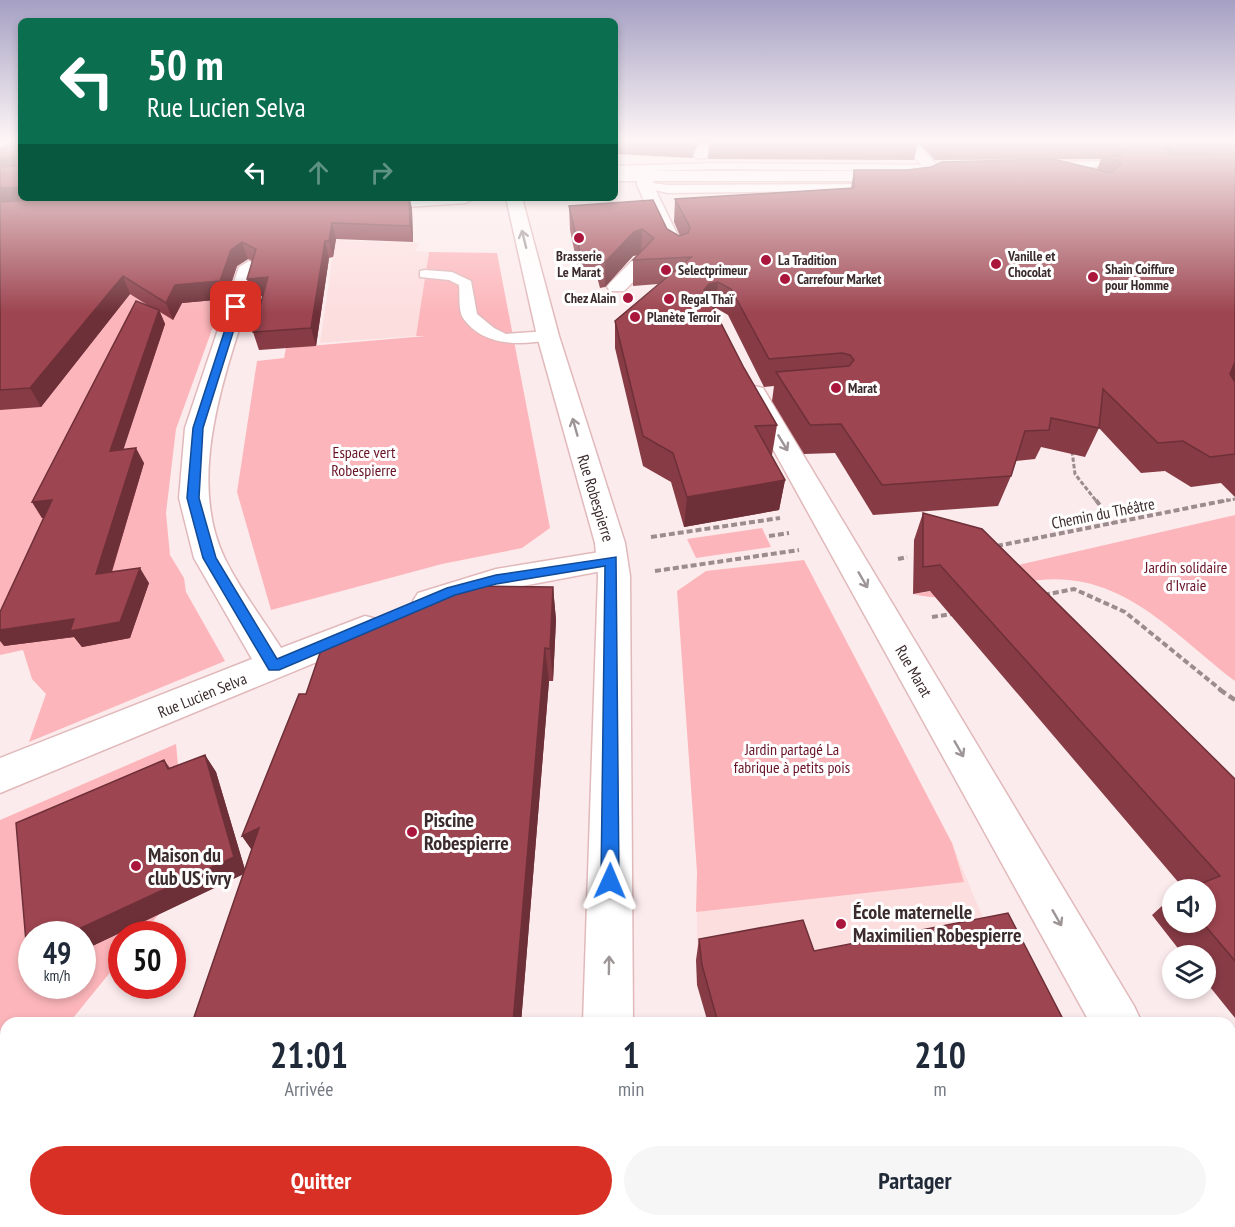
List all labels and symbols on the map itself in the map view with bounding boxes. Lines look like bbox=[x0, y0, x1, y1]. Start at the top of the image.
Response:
one-way arrow bbox=[517, 230, 529, 249]
marker: Brasserie Le Marat bbox=[572, 231, 586, 245]
place label: Brasserie Le Marat bbox=[556, 247, 602, 281]
place label: Vanille et Chocolat bbox=[1007, 247, 1055, 281]
place label: La Tradition bbox=[778, 251, 837, 269]
marker: La Tradition bbox=[759, 253, 773, 267]
marker: Vanille et Chocolat bbox=[989, 257, 1003, 271]
place label: Shain Coiffure pour Homme bbox=[1105, 260, 1175, 294]
place label: Selectprimeur bbox=[678, 261, 749, 279]
marker: Selectprimeur bbox=[659, 263, 673, 277]
place label: Carrefour Market bbox=[797, 270, 881, 288]
marker: Shain Coiffure pour Homme bbox=[1086, 270, 1100, 284]
marker: Carrefour Market bbox=[778, 272, 792, 286]
pin bbox=[210, 281, 261, 332]
place label: Chez Alain bbox=[564, 289, 616, 307]
place label: Regal Thaï bbox=[681, 290, 734, 308]
marker: Chez Alain bbox=[621, 291, 635, 305]
marker: Regal Thaï bbox=[662, 292, 676, 306]
place label: Planète Terroir bbox=[647, 308, 721, 326]
marker: Planète Terroir bbox=[628, 310, 642, 324]
place label: Marat bbox=[848, 379, 877, 397]
marker: Marat bbox=[829, 381, 843, 395]
one-way arrow bbox=[569, 418, 580, 437]
one-way arrow bbox=[778, 434, 790, 451]
park label: Espace vert Robespierre bbox=[331, 442, 397, 480]
street label: Rue Robespierre bbox=[573, 452, 619, 544]
street label: Chemin du Théâtre bbox=[1050, 493, 1156, 533]
park label: Jardin solidaire d'Ivraie bbox=[1144, 557, 1227, 595]
one-way arrow bbox=[857, 571, 869, 588]
street label: Rue Marat bbox=[891, 642, 937, 701]
street label: Rue Lucien Selva bbox=[155, 668, 249, 722]
park label: Jardin partagé La fabrique à petits pois bbox=[734, 739, 850, 777]
one-way arrow bbox=[954, 740, 966, 757]
place label: Piscine Robespierre bbox=[424, 807, 509, 856]
marker: Piscine Robespierre bbox=[405, 825, 419, 839]
place label: Maison du club US ivry bbox=[148, 842, 232, 891]
position arrow bbox=[578, 849, 642, 913]
marker: Maison du club US ivry bbox=[129, 859, 143, 873]
place label: École maternelle Maximilien Robespierre bbox=[853, 899, 1021, 948]
one-way arrow bbox=[1051, 909, 1063, 926]
marker: École maternelle Maximilien Robespierre bbox=[834, 917, 848, 931]
speed limit sign: 50 bbox=[108, 921, 186, 999]
one-way arrow bbox=[603, 955, 615, 975]

